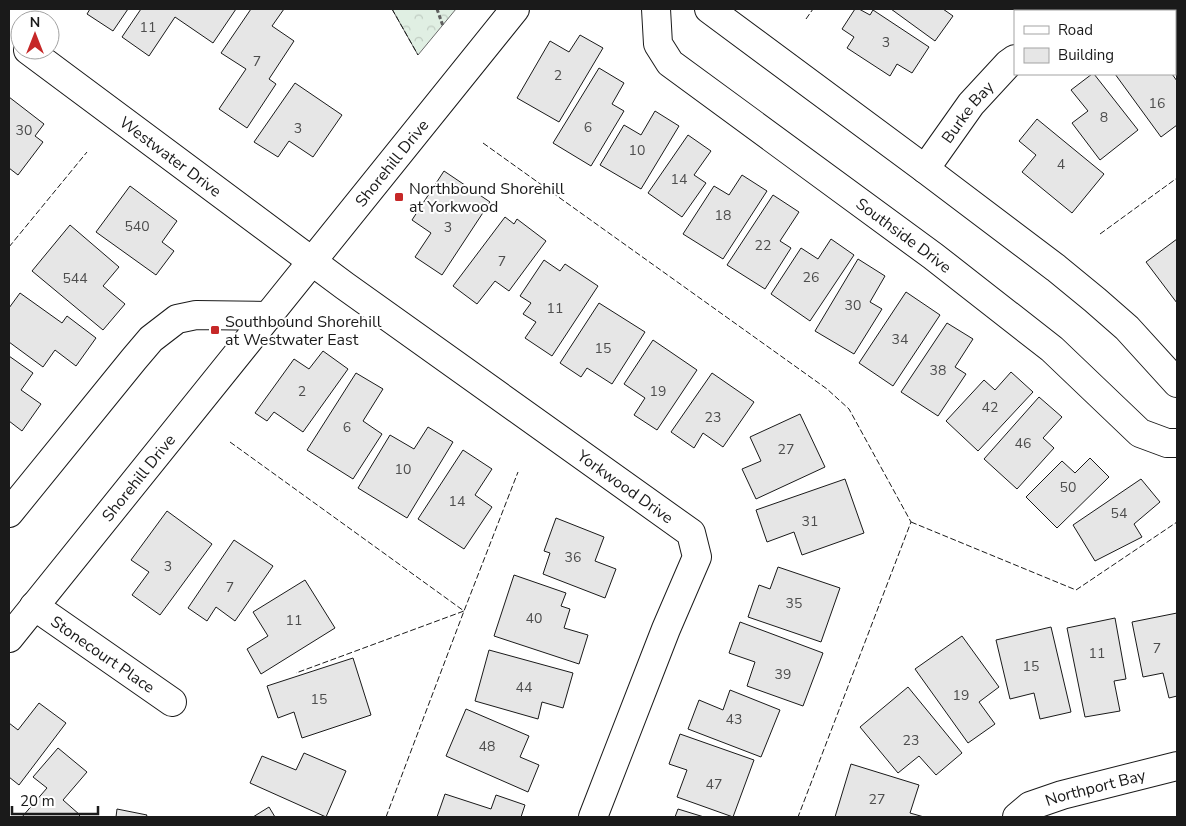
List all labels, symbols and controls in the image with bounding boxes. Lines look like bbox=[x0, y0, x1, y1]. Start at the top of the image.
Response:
north arrow bbox=[10, 10, 60, 60]
legend bbox=[1014, 10, 1176, 75]
text: N bbox=[30, 13, 40, 32]
house number: 11 bbox=[140, 18, 156, 37]
text: Road bbox=[1058, 20, 1093, 40]
house number: 3 bbox=[882, 33, 890, 52]
text: Building bbox=[1058, 45, 1114, 65]
house number: 7 bbox=[253, 52, 261, 71]
house number: 2 bbox=[554, 66, 562, 85]
street label: Burke Bay bbox=[937, 76, 999, 148]
house number: 16 bbox=[1149, 94, 1165, 113]
house number: 8 bbox=[1100, 108, 1108, 127]
street label: Westwater Drive bbox=[115, 112, 226, 202]
street label: Shorehill Drive bbox=[350, 115, 434, 212]
house number: 6 bbox=[584, 118, 592, 137]
house number: 3 bbox=[294, 119, 302, 138]
house number: 30 bbox=[16, 121, 32, 140]
house number: 10 bbox=[629, 141, 645, 160]
house number: 4 bbox=[1057, 155, 1065, 174]
house number: 14 bbox=[671, 170, 687, 189]
place label: Northbound Shorehill at Yorkwood bbox=[409, 178, 565, 218]
marker: Northbound Shorehill at Yorkwood bbox=[393, 191, 405, 203]
street label: Southside Drive bbox=[851, 193, 956, 278]
house number: 18 bbox=[715, 206, 731, 225]
house number: 540 bbox=[124, 217, 150, 236]
house number: 3 bbox=[444, 218, 452, 237]
house number: 22 bbox=[755, 236, 771, 255]
house number: 7 bbox=[498, 252, 506, 271]
house number: 26 bbox=[803, 268, 819, 287]
house number: 544 bbox=[62, 269, 88, 288]
house number: 30 bbox=[845, 296, 861, 315]
house number: 11 bbox=[547, 299, 563, 318]
place label: Southbound Shorehill at Westwater East bbox=[225, 311, 382, 351]
marker: Southbound Shorehill at Westwater East bbox=[209, 324, 221, 336]
house number: 34 bbox=[892, 330, 908, 349]
house number: 15 bbox=[595, 339, 611, 358]
house number: 38 bbox=[930, 361, 946, 380]
house number: 2 bbox=[298, 382, 306, 401]
house number: 19 bbox=[650, 382, 666, 401]
house number: 42 bbox=[982, 398, 998, 417]
house number: 23 bbox=[705, 408, 721, 427]
house number: 6 bbox=[343, 418, 351, 437]
street label: Shorehill Drive bbox=[97, 430, 181, 526]
house number: 46 bbox=[1015, 434, 1031, 453]
house number: 27 bbox=[778, 440, 794, 459]
street label: Yorkwood Drive bbox=[572, 445, 678, 529]
house number: 10 bbox=[395, 460, 411, 479]
house number: 50 bbox=[1060, 478, 1076, 497]
house number: 14 bbox=[449, 492, 465, 511]
house number: 54 bbox=[1111, 504, 1127, 523]
house number: 31 bbox=[802, 512, 818, 531]
house number: 36 bbox=[565, 548, 581, 567]
house number: 3 bbox=[164, 557, 172, 576]
house number: 7 bbox=[226, 578, 234, 597]
house number: 35 bbox=[786, 594, 802, 613]
house number: 40 bbox=[526, 609, 542, 628]
street label: Stonecourt Place bbox=[46, 611, 159, 699]
house number: 11 bbox=[286, 611, 302, 630]
house number: 7 bbox=[1153, 639, 1161, 658]
house number: 11 bbox=[1089, 644, 1105, 663]
house number: 15 bbox=[1023, 657, 1039, 676]
house number: 39 bbox=[775, 665, 791, 684]
house number: 44 bbox=[516, 678, 532, 697]
house number: 19 bbox=[953, 686, 969, 705]
house number: 15 bbox=[311, 690, 327, 709]
house number: 43 bbox=[726, 710, 742, 729]
house number: 23 bbox=[903, 731, 919, 750]
house number: 48 bbox=[479, 737, 495, 756]
street label: Northport Bay bbox=[1042, 764, 1149, 812]
house number: 47 bbox=[706, 775, 722, 794]
scale bar bbox=[12, 784, 99, 816]
house number: 27 bbox=[869, 790, 885, 809]
text: 20 m bbox=[20, 791, 55, 811]

